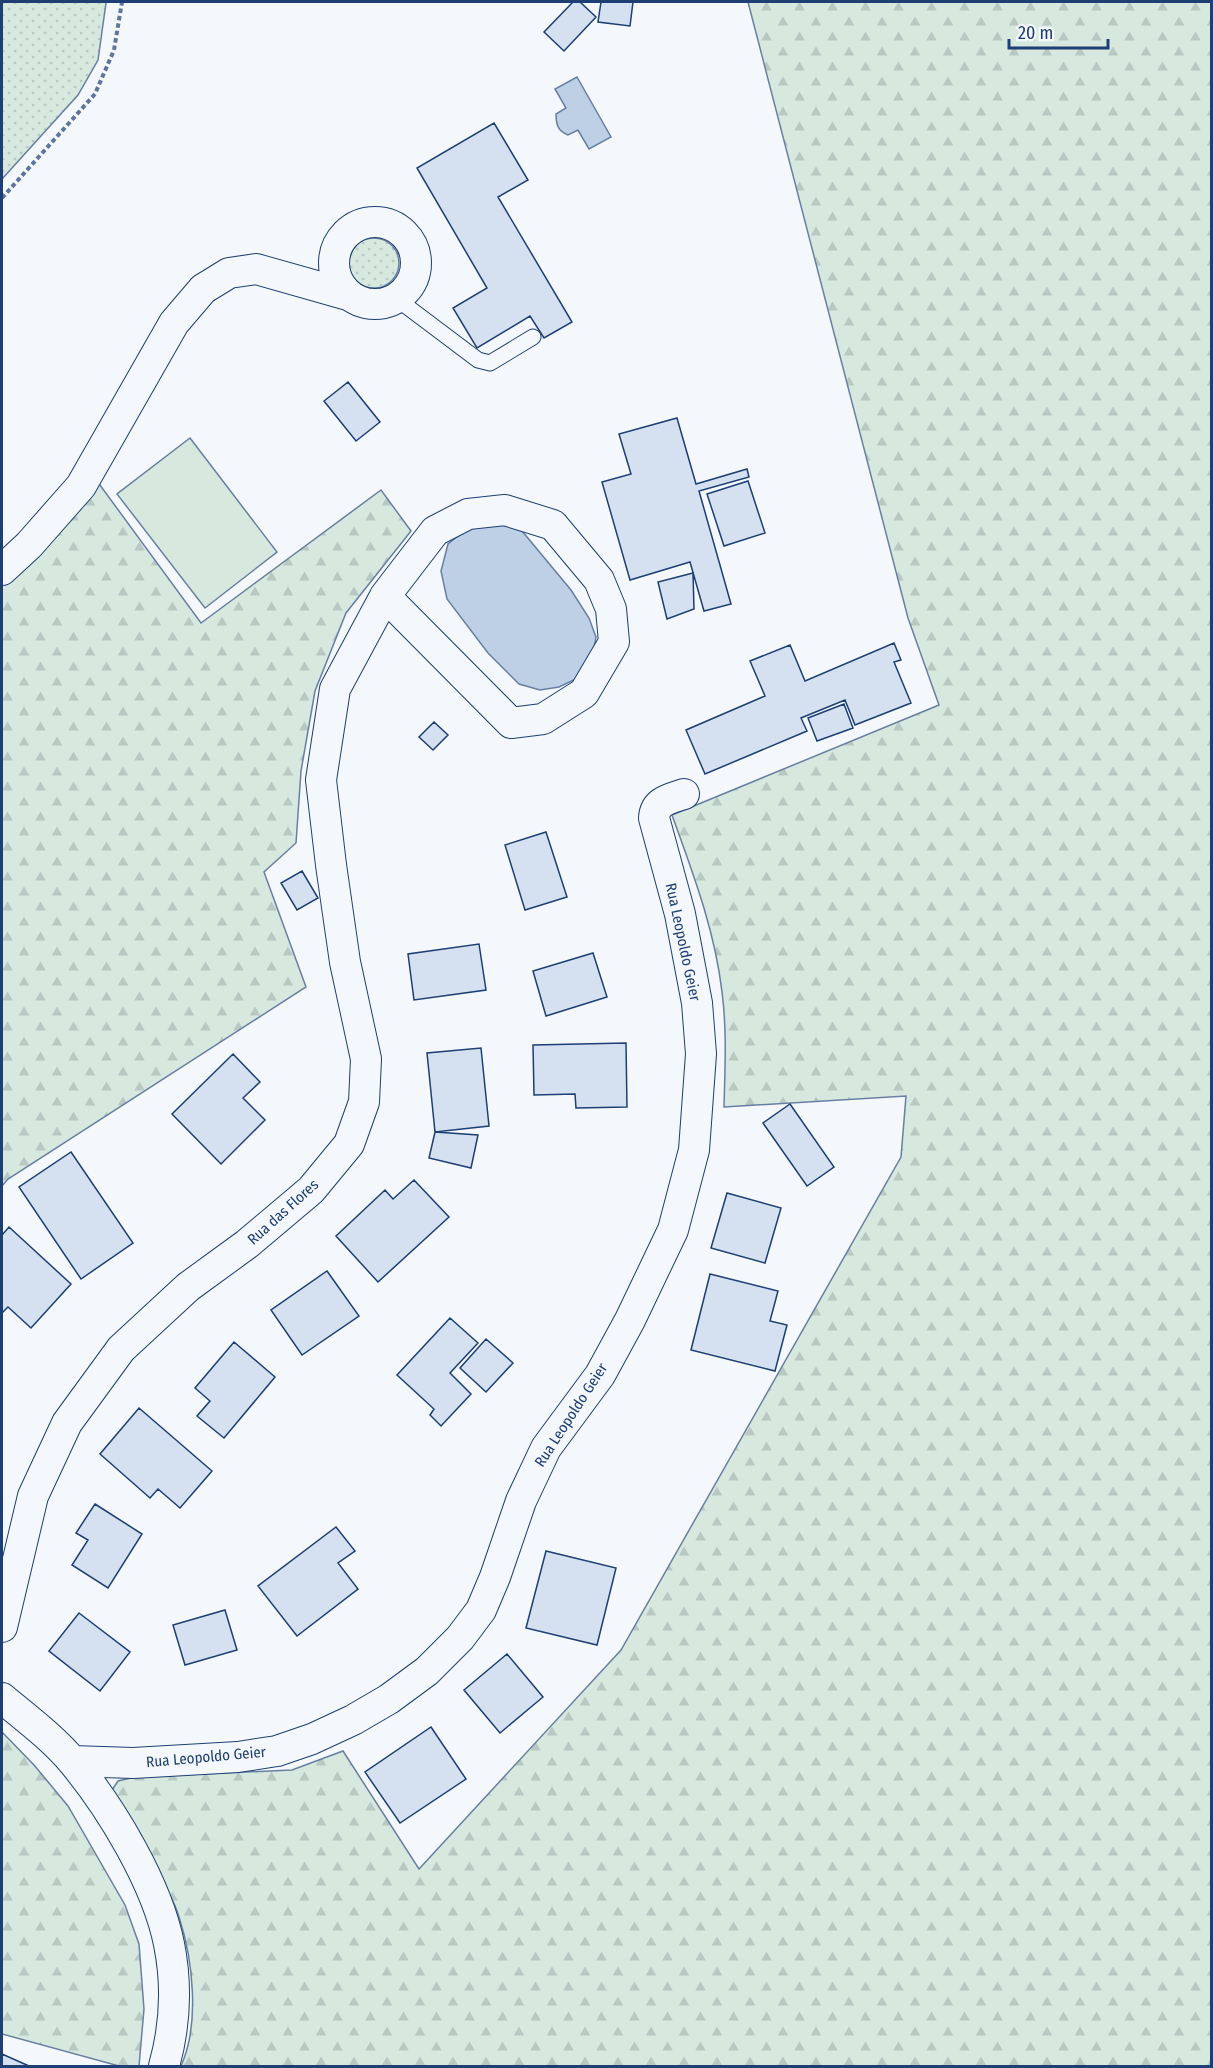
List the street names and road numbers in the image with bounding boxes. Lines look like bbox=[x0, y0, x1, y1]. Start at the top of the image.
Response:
street label: Rua Leopoldo Geier bbox=[662, 881, 704, 1003]
street label: Rua das Flores bbox=[244, 1176, 322, 1248]
street label: Rua Leopoldo Geier bbox=[531, 1359, 612, 1470]
street label: Rua Leopoldo Geier bbox=[145, 1743, 267, 1771]

